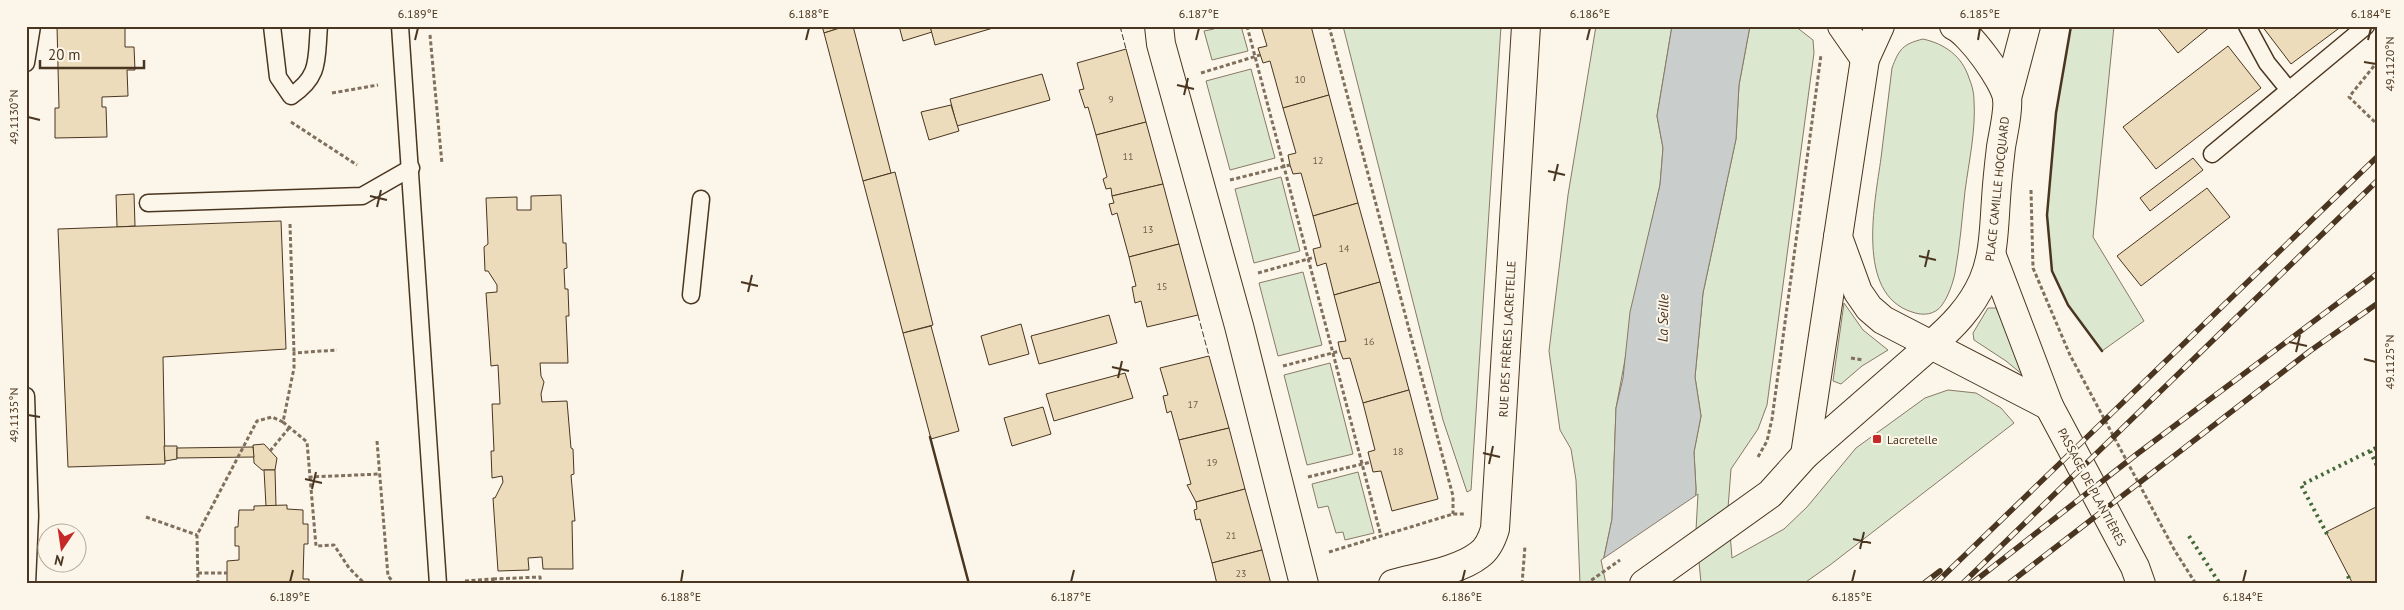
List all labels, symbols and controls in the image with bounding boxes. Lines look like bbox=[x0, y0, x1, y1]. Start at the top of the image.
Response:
text: 6.189°E bbox=[398, 6, 438, 21]
text: 6.188°E bbox=[789, 6, 829, 21]
text: 6.187°E bbox=[1179, 6, 1219, 21]
text: 6.186°E bbox=[1570, 6, 1610, 21]
text: 6.185°E bbox=[1960, 6, 2000, 21]
text: 6.184°E bbox=[2351, 6, 2391, 21]
text: 49.1120°N bbox=[2382, 37, 2397, 91]
scale bar bbox=[40, 38, 144, 70]
text: 20 m bbox=[48, 45, 81, 64]
house number: 10 bbox=[1295, 73, 1306, 86]
text: 49.1130°N bbox=[6, 90, 21, 144]
house number: 9 bbox=[1108, 93, 1114, 106]
street label: PLACE CAMILLE HOCQUARD bbox=[1982, 116, 2012, 262]
house number: 11 bbox=[1123, 150, 1133, 163]
house number: 12 bbox=[1313, 154, 1323, 167]
house number: 13 bbox=[1143, 223, 1153, 236]
house number: 14 bbox=[1339, 242, 1350, 255]
street label: RUE DES FRÈRES LACRETELLE bbox=[1495, 260, 1519, 418]
house number: 15 bbox=[1157, 280, 1167, 293]
water label: La Seille bbox=[1654, 293, 1672, 342]
house number: 16 bbox=[1364, 335, 1374, 348]
text: 49.1125°N bbox=[2382, 335, 2397, 389]
text: 49.1135°N bbox=[6, 388, 21, 442]
house number: 17 bbox=[1188, 398, 1198, 411]
street label: PASSAGE DE PLANTIÈRES bbox=[2055, 425, 2129, 549]
place label: Lacretelle bbox=[1887, 432, 1938, 447]
marker: Lacretelle bbox=[1871, 433, 1883, 445]
house number: 18 bbox=[1393, 445, 1403, 458]
house number: 19 bbox=[1207, 456, 1217, 469]
north arrow bbox=[38, 522, 88, 572]
house number: 21 bbox=[1226, 529, 1236, 542]
text: N bbox=[53, 551, 66, 570]
house number: 23 bbox=[1236, 567, 1246, 580]
text: 6.189°E bbox=[270, 589, 310, 604]
text: 6.188°E bbox=[661, 589, 701, 604]
text: 6.187°E bbox=[1051, 589, 1091, 604]
text: 6.186°E bbox=[1442, 589, 1482, 604]
text: 6.185°E bbox=[1832, 589, 1872, 604]
text: 6.184°E bbox=[2223, 589, 2263, 604]

